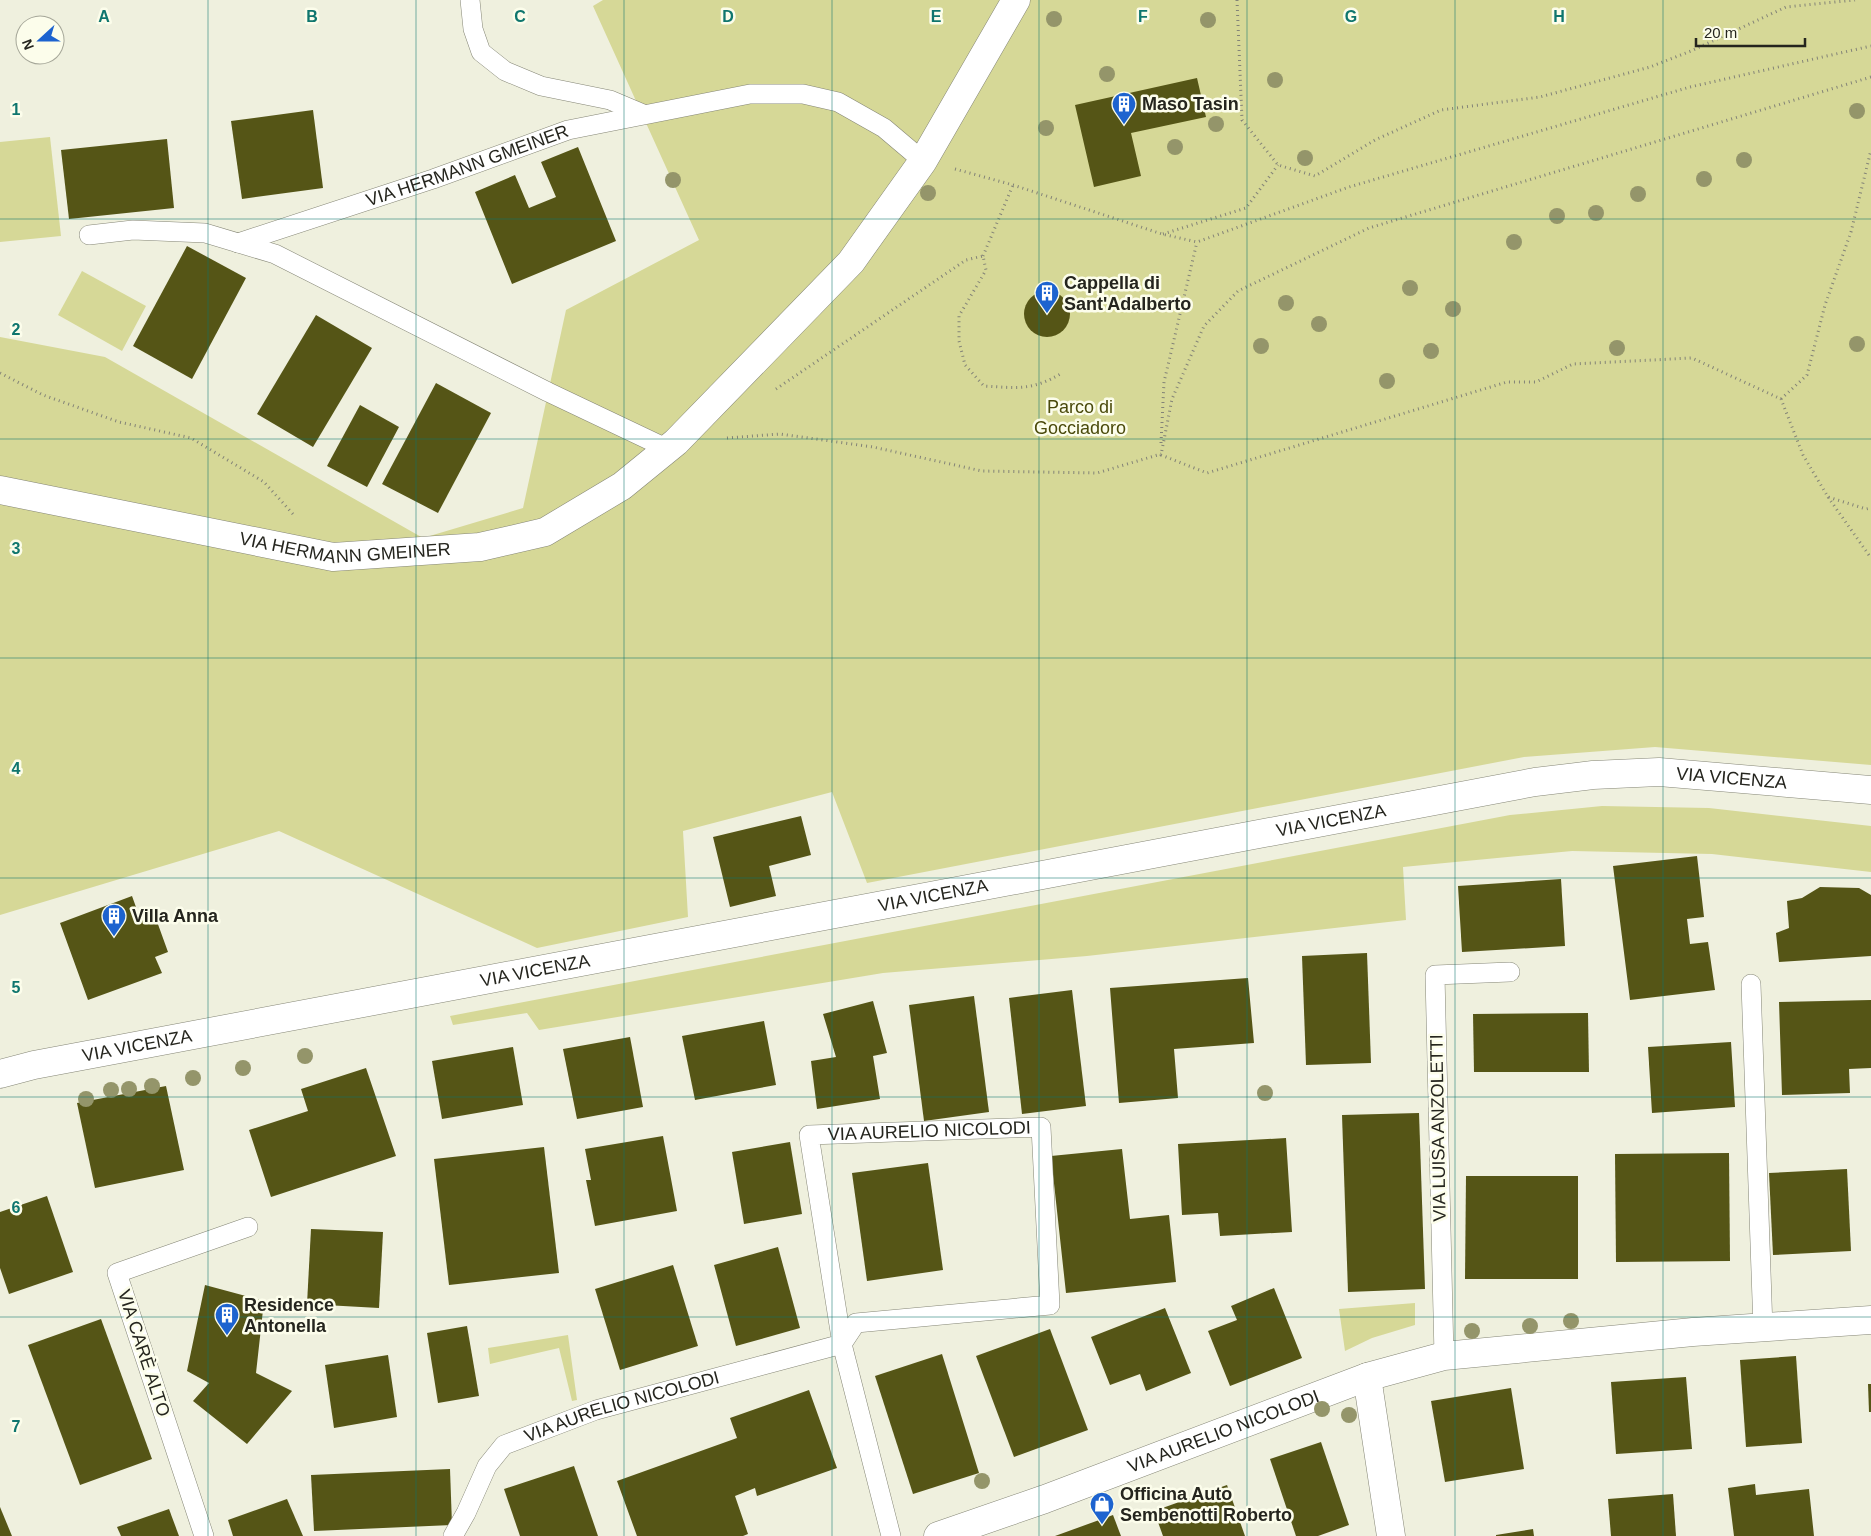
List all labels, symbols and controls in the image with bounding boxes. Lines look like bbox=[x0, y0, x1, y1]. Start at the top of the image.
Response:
text: A bbox=[98, 8, 110, 25]
text: B bbox=[306, 8, 318, 25]
text: C bbox=[514, 8, 526, 25]
text: D bbox=[722, 8, 734, 25]
text: E bbox=[931, 8, 942, 25]
text: F bbox=[1138, 8, 1148, 25]
text: G bbox=[1345, 8, 1357, 25]
text: H bbox=[1553, 8, 1565, 25]
north arrow bbox=[15, 15, 65, 65]
scale bar bbox=[1696, 15, 1805, 47]
text: 20 m bbox=[1704, 24, 1737, 41]
text: N bbox=[19, 37, 37, 52]
building icon: Maso Tasin bbox=[1111, 91, 1137, 125]
place label: Maso Tasin bbox=[1142, 94, 1239, 114]
text: 1 bbox=[12, 101, 21, 118]
street label: VIA HERMANN GMEINER bbox=[364, 121, 571, 210]
place label: Cappella di Sant'Adalberto bbox=[1064, 273, 1191, 314]
building icon: Cappella di Sant'Adalberto bbox=[1034, 280, 1060, 314]
text: 2 bbox=[12, 321, 21, 338]
park label: Parco di Gocciadoro bbox=[1034, 397, 1126, 438]
street label: VIA HERMANN GMEINER bbox=[238, 528, 451, 567]
text: 3 bbox=[12, 540, 21, 557]
text: 4 bbox=[12, 760, 21, 777]
street label: VIA VICENZA bbox=[1675, 764, 1788, 793]
street label: VIA VICENZA bbox=[1275, 800, 1387, 841]
street label: VIA VICENZA bbox=[877, 875, 989, 916]
building icon: Villa Anna bbox=[101, 903, 127, 937]
place label: Villa Anna bbox=[132, 906, 219, 926]
street label: VIA VICENZA bbox=[479, 950, 591, 991]
text: 5 bbox=[12, 979, 21, 996]
street label: VIA VICENZA bbox=[81, 1026, 193, 1066]
street label: VIA LUISA ANZOLETTI bbox=[1426, 1034, 1450, 1222]
street label: VIA AURELIO NICOLODI bbox=[827, 1117, 1031, 1144]
text: 6 bbox=[12, 1199, 21, 1216]
street label: VIA CARÈ ALTO bbox=[114, 1287, 174, 1419]
place label: Residence Antonella bbox=[244, 1295, 334, 1336]
building icon: Residence Antonella bbox=[214, 1302, 240, 1336]
street label: VIA AURELIO NICOLODI bbox=[521, 1367, 722, 1446]
street label: VIA AURELIO NICOLODI bbox=[1125, 1386, 1322, 1477]
text: 7 bbox=[12, 1418, 21, 1435]
place label: Officina Auto Sembenotti Roberto bbox=[1120, 1484, 1292, 1525]
shop icon: Officina Auto Sembenotti Roberto bbox=[1089, 1491, 1115, 1525]

